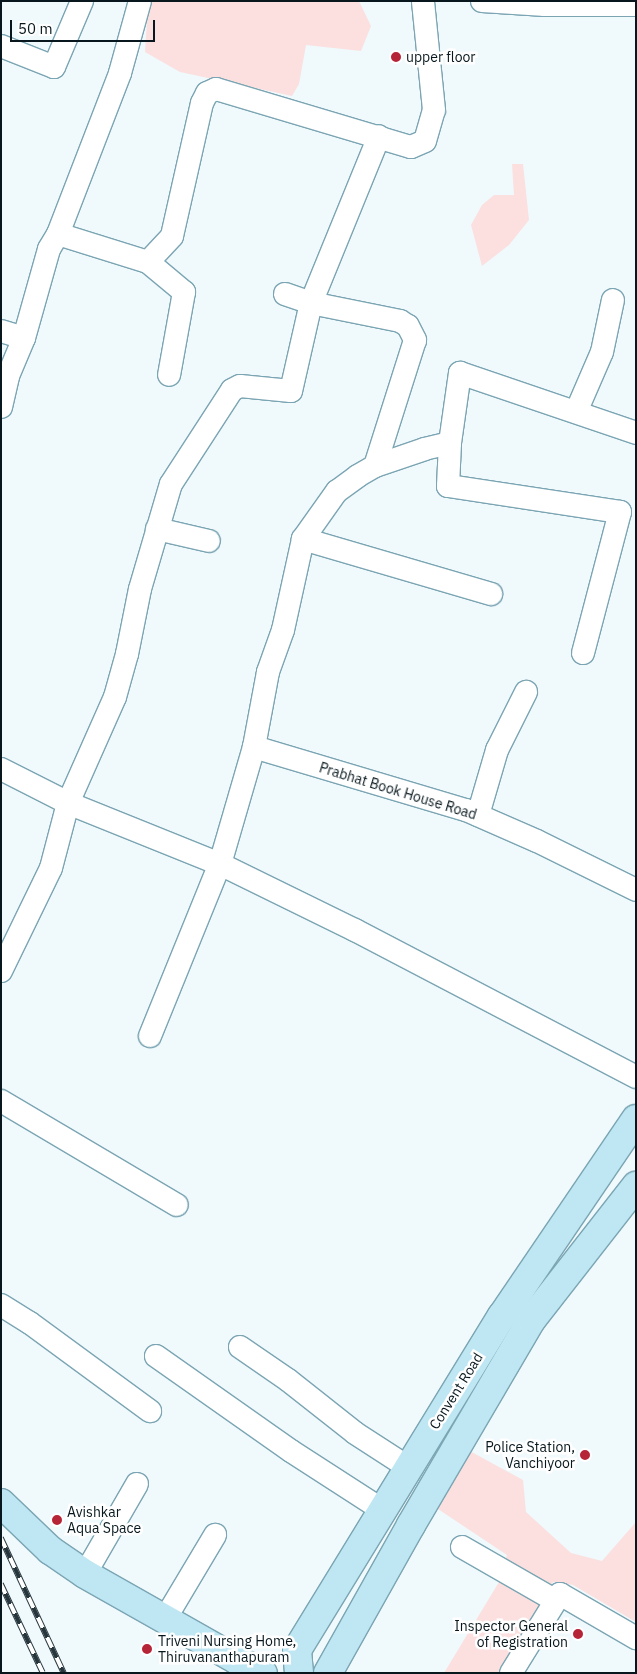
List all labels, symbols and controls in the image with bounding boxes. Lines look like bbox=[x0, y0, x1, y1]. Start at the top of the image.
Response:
scale bar bbox=[12, 10, 158, 42]
text: 50 m bbox=[18, 19, 53, 38]
place label: upper floor bbox=[406, 49, 475, 65]
marker: upper floor bbox=[390, 51, 402, 63]
street label: Prabhat Book House Road bbox=[317, 759, 479, 823]
street label: Convent Road bbox=[426, 1350, 486, 1432]
place label: Police Station, Vanchiyoor bbox=[485, 1439, 575, 1471]
marker: Police Station, Vanchiyoor bbox=[579, 1449, 591, 1461]
place label: Avishkar Aqua Space bbox=[67, 1504, 141, 1536]
marker: Avishkar Aqua Space bbox=[51, 1514, 63, 1526]
place label: Inspector General of Registration bbox=[454, 1618, 568, 1650]
marker: Inspector General of Registration bbox=[572, 1628, 584, 1640]
place label: Triveni Nursing Home, Thiruvananthapuram bbox=[158, 1633, 296, 1665]
marker: Triveni Nursing Home, Thiruvananthapuram bbox=[140, 1642, 154, 1656]

